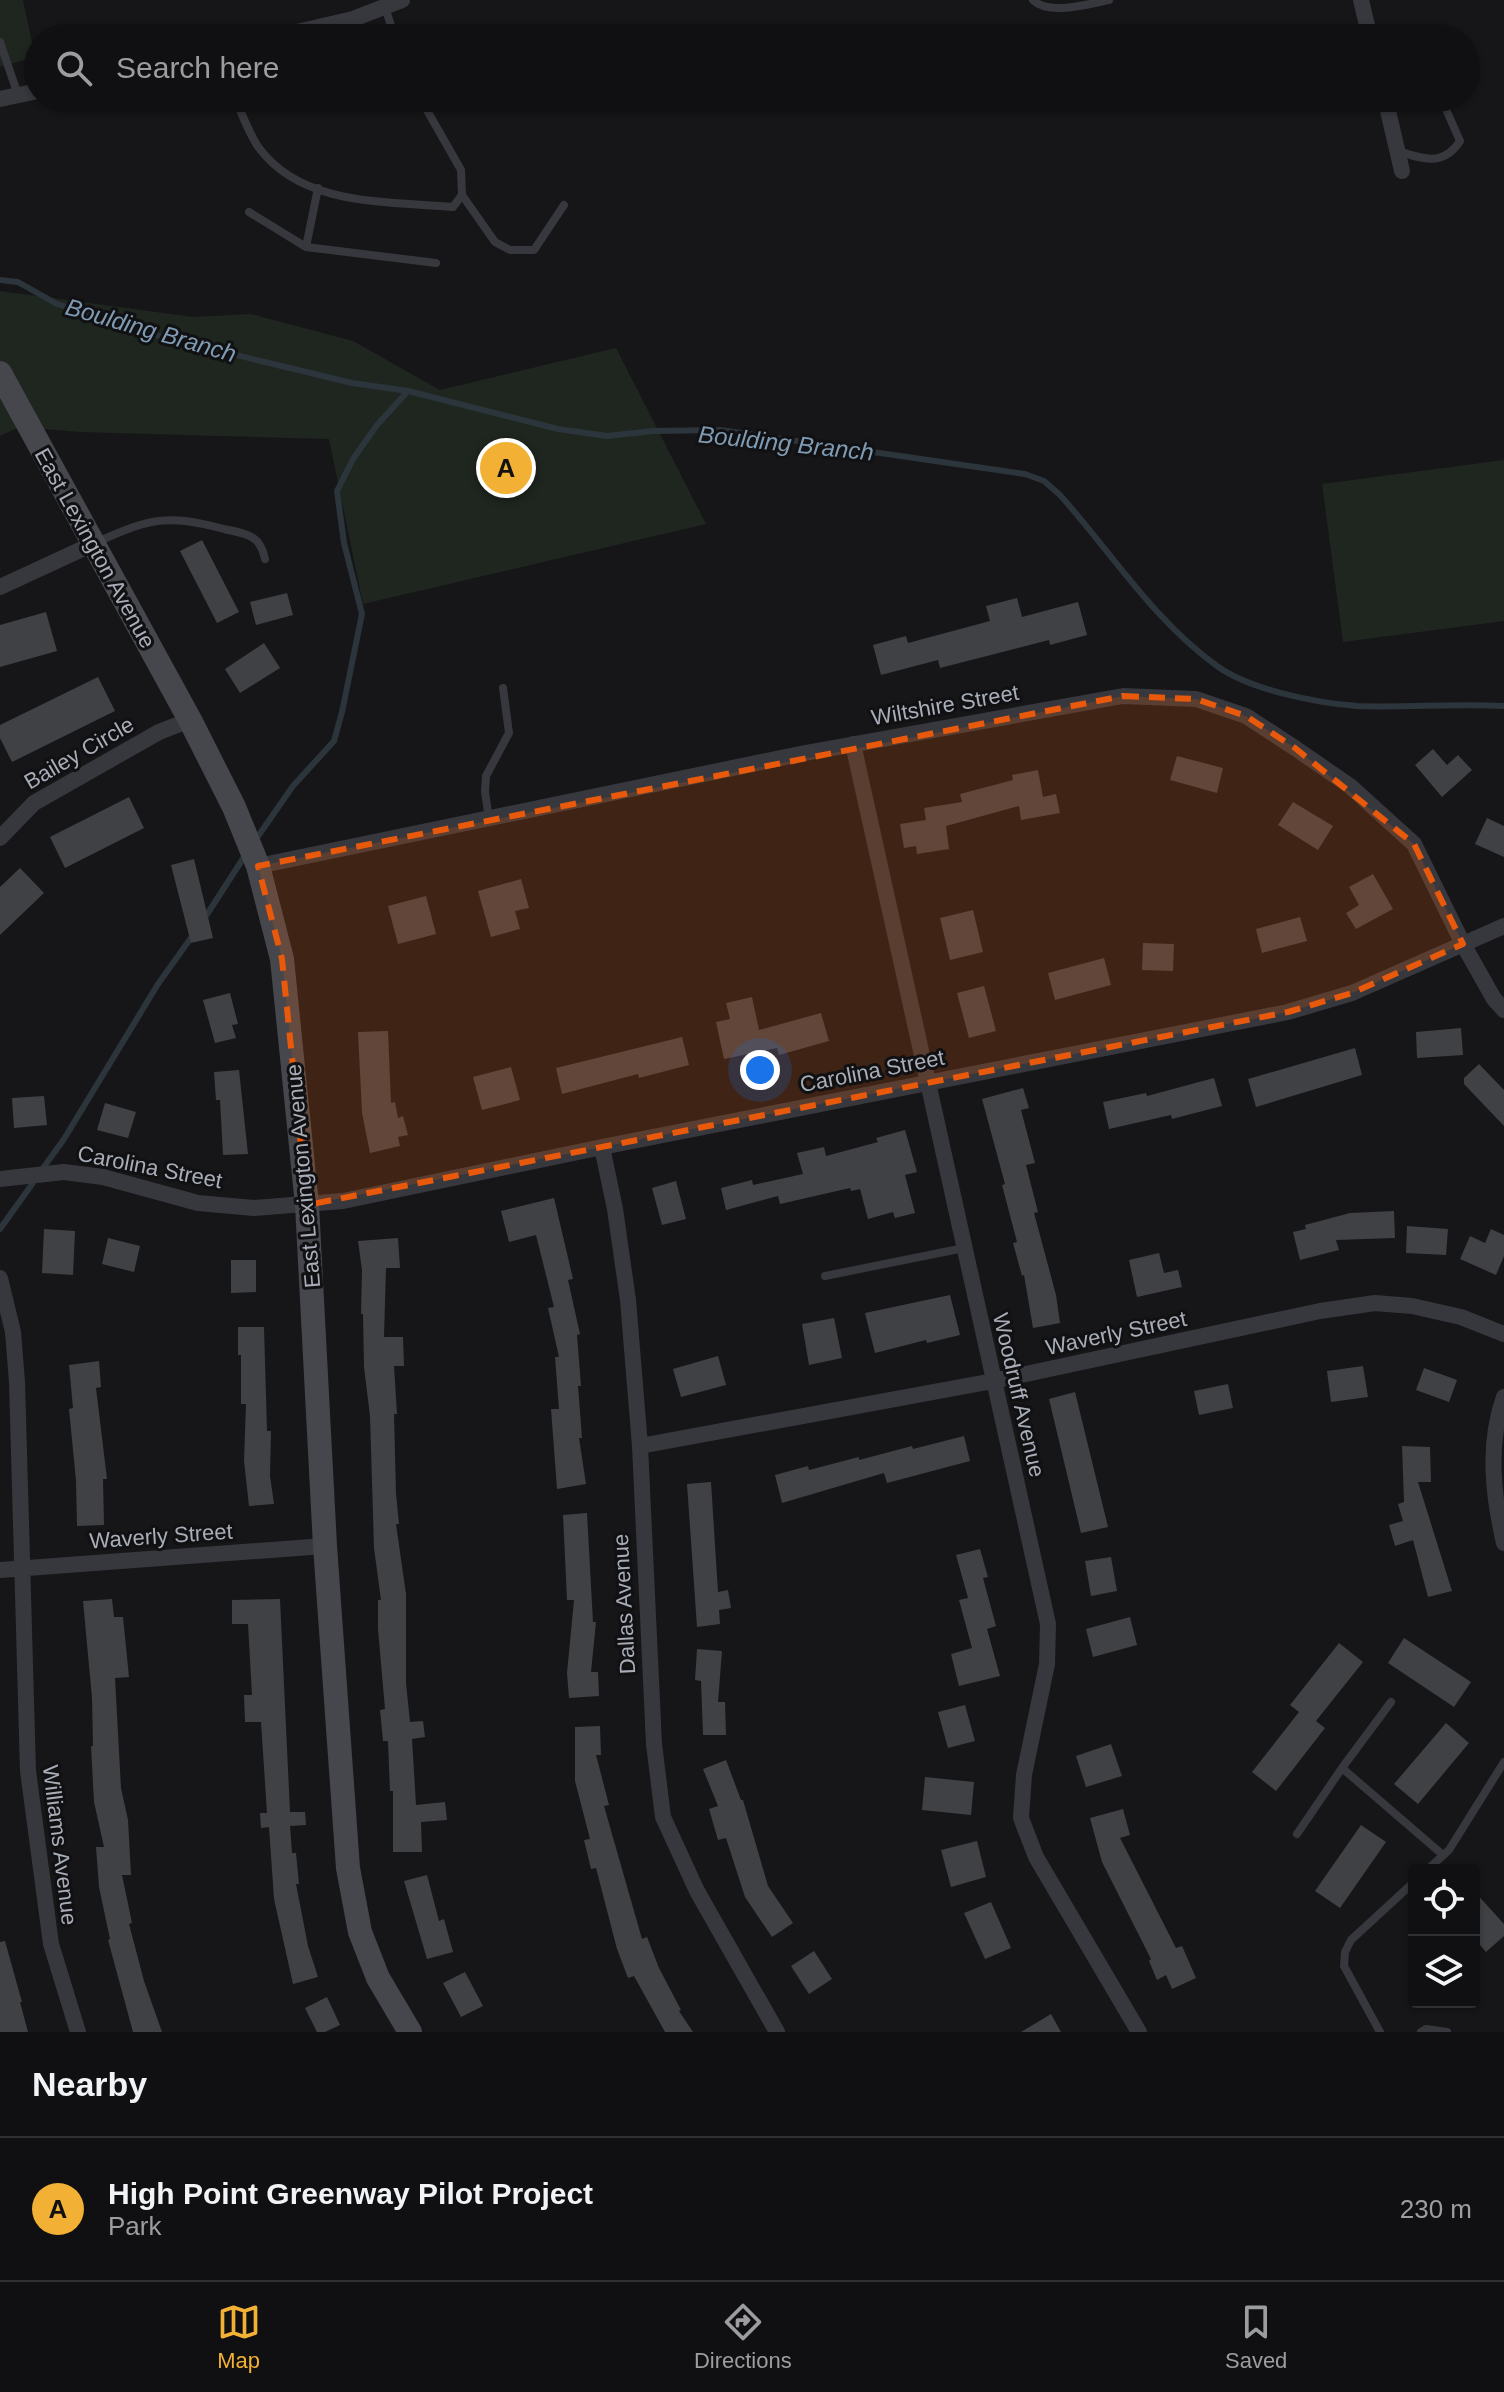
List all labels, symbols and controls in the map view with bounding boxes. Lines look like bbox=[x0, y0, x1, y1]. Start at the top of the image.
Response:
search box bbox=[24, 24, 1480, 112]
icon: search bbox=[52, 46, 96, 90]
text: Search here bbox=[116, 51, 279, 84]
water label: Boulding Branch bbox=[63, 293, 239, 367]
water label: Boulding Branch bbox=[697, 420, 875, 466]
pin: A bbox=[480, 438, 532, 498]
street label: East Lexington Avenue bbox=[30, 444, 160, 652]
street label: Wiltshire Street bbox=[869, 680, 1021, 730]
street label: Bailey Circle bbox=[20, 712, 138, 794]
street label: Carolina Street bbox=[798, 1045, 946, 1097]
your location bbox=[740, 1050, 780, 1090]
street label: East Lexington Avenue bbox=[281, 1063, 325, 1289]
street label: Carolina Street bbox=[76, 1141, 224, 1193]
street label: Waverly Street bbox=[1043, 1306, 1189, 1360]
street label: Woodruff Avenue bbox=[988, 1311, 1050, 1479]
street label: Waverly Street bbox=[89, 1519, 233, 1553]
street label: Dallas Avenue bbox=[608, 1533, 640, 1675]
street label: Williams Avenue bbox=[38, 1764, 82, 1926]
map controls bbox=[1408, 1864, 1480, 2008]
button: locate bbox=[1408, 1864, 1480, 1936]
button: layers bbox=[1408, 1936, 1480, 2008]
text: Nearby bbox=[32, 2065, 147, 2103]
text: High Point Greenway Pilot Project bbox=[108, 2177, 593, 2210]
text: A bbox=[49, 2194, 67, 2224]
text: 230 m bbox=[1400, 2194, 1472, 2224]
text: Park bbox=[108, 2211, 161, 2241]
tab: Map bbox=[217, 2300, 261, 2374]
tab: Directions bbox=[694, 2300, 792, 2374]
tab: Saved bbox=[1225, 2300, 1287, 2374]

